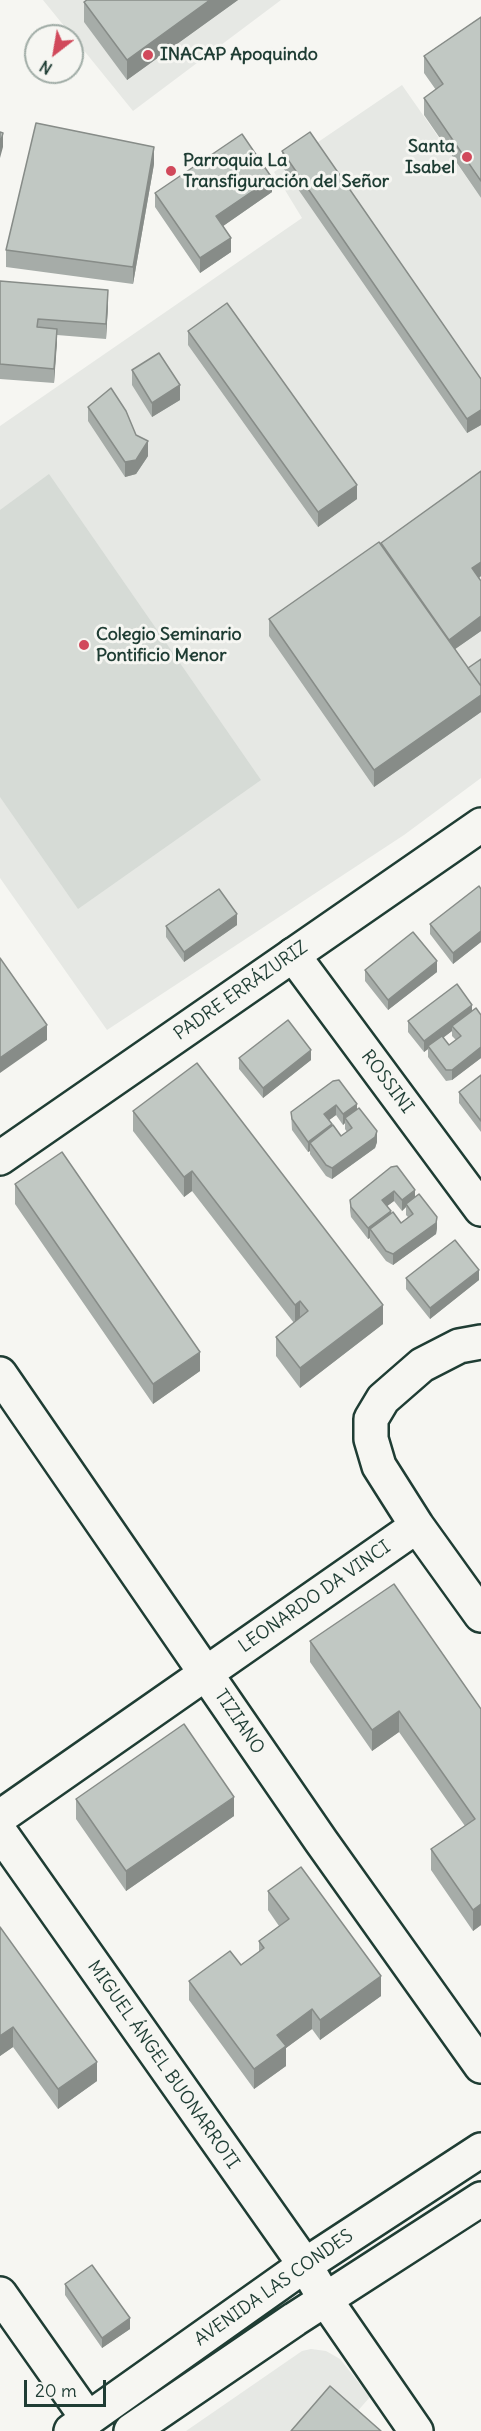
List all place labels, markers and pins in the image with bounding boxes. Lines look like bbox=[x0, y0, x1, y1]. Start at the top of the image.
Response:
place label: INACAP Apoquindo bbox=[160, 44, 318, 66]
marker: INACAP Apoquindo bbox=[141, 48, 155, 62]
place label: Santa Isabel bbox=[405, 136, 455, 178]
place label: Parroquia La Transfiguración del Señor bbox=[183, 150, 389, 192]
marker: Santa Isabel bbox=[460, 150, 474, 164]
marker: Parroquia La Transfiguración del Señor bbox=[164, 164, 178, 178]
place label: Colegio Seminario Pontificio Menor bbox=[96, 624, 242, 666]
marker: Colegio Seminario Pontificio Menor bbox=[77, 638, 91, 652]

